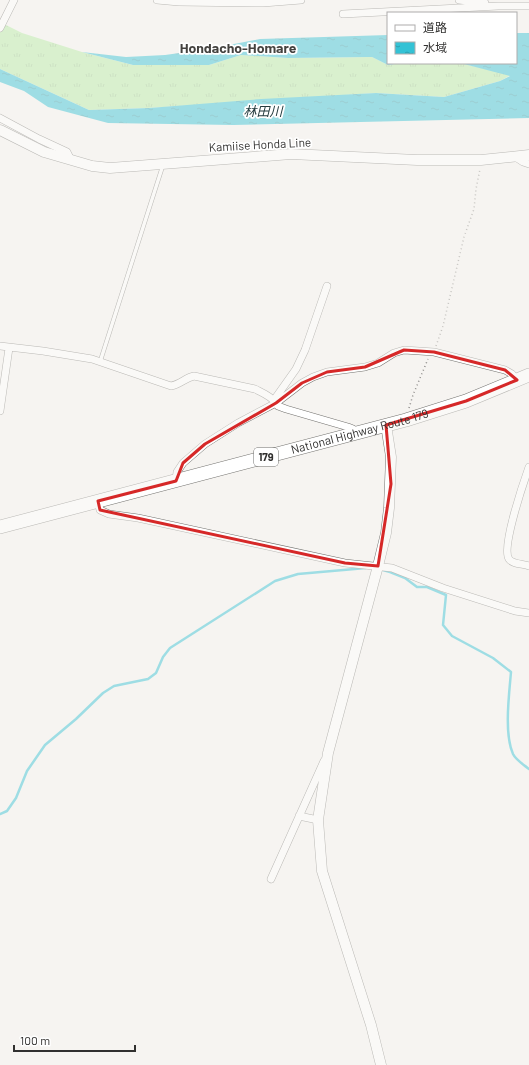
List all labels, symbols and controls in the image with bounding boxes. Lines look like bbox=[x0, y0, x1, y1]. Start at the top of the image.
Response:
legend bbox=[387, 12, 517, 64]
text: 道路 bbox=[423, 20, 447, 34]
district label: Hondacho-Homare bbox=[180, 39, 297, 56]
text: 水域 bbox=[423, 40, 447, 54]
water label: 林田川 bbox=[243, 103, 284, 119]
street label: Kamiise Honda Line bbox=[208, 134, 312, 154]
street label: National Highway Route 179 bbox=[289, 405, 430, 456]
road number: 179 bbox=[254, 448, 278, 466]
scale bar bbox=[14, 1027, 135, 1053]
text: 100 m bbox=[20, 1033, 50, 1047]

